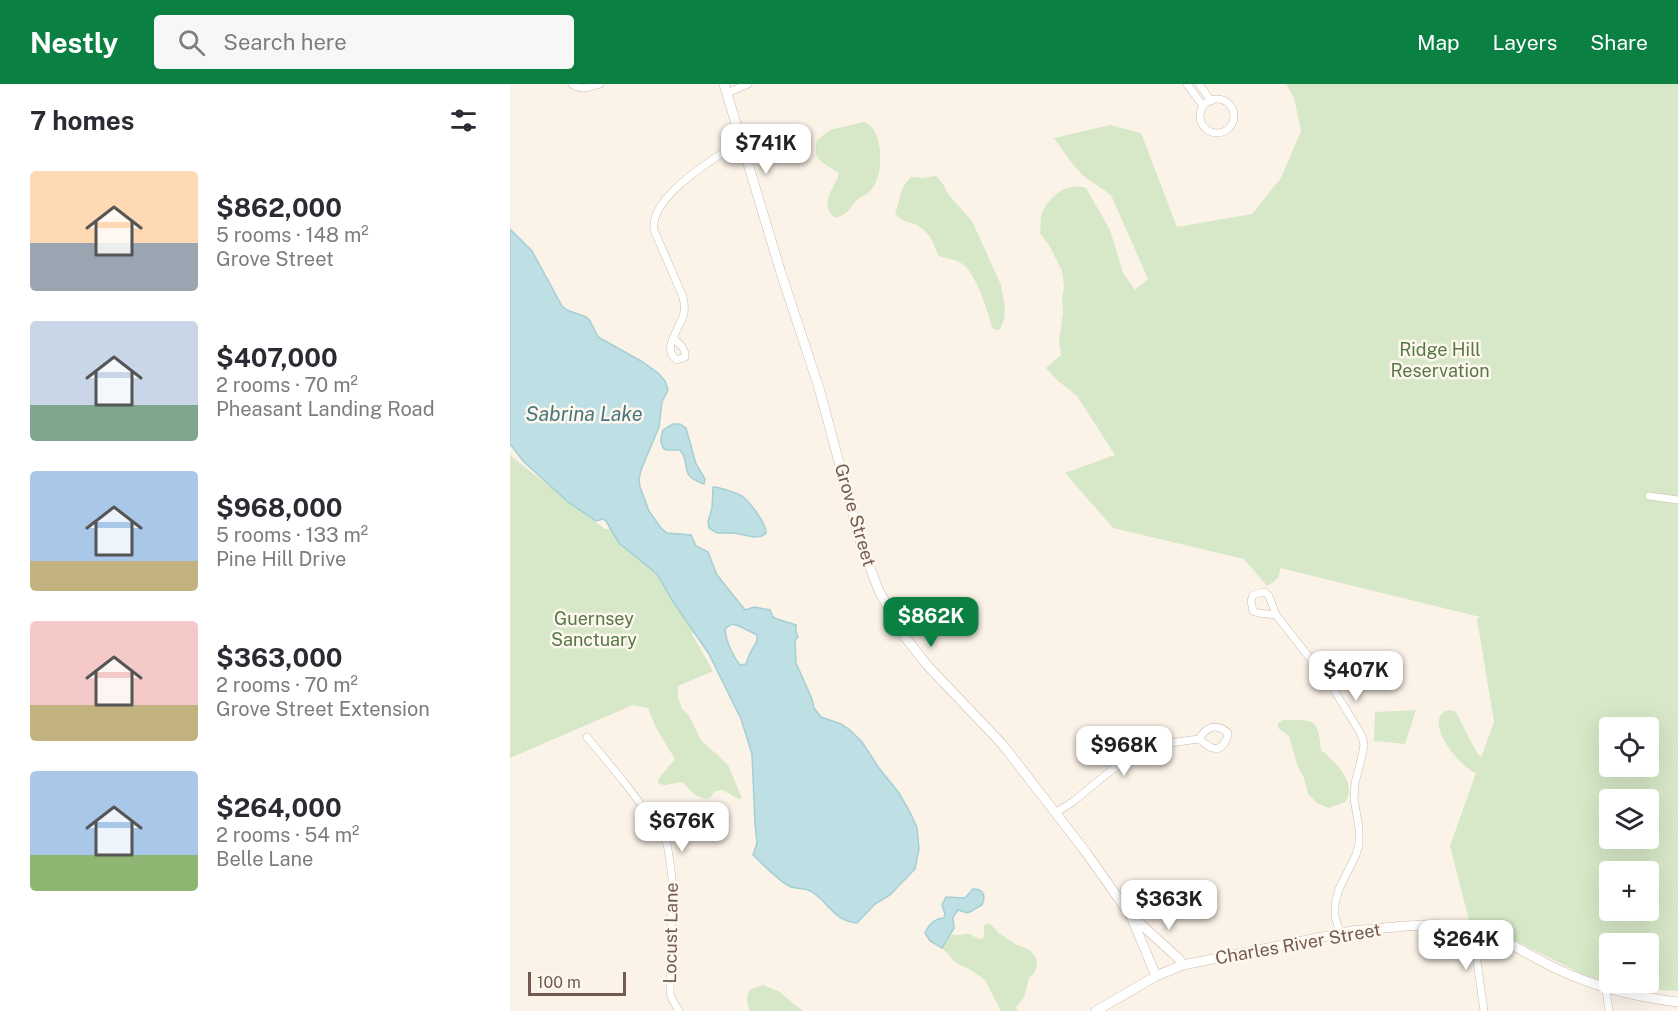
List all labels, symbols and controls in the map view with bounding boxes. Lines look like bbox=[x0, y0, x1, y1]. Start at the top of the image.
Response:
search box bbox=[154, 15, 574, 69]
text: Nestly bbox=[30, 26, 118, 59]
icon: search bbox=[175, 26, 208, 59]
text: Search here bbox=[223, 29, 347, 55]
text: Map bbox=[1417, 30, 1460, 55]
text: Layers bbox=[1493, 30, 1557, 55]
text: Share bbox=[1590, 30, 1648, 55]
icon: filters bbox=[447, 104, 480, 137]
text: 7 homes bbox=[30, 105, 134, 136]
pin: $741K bbox=[724, 124, 808, 175]
text: $741K bbox=[735, 131, 797, 155]
text: $862,000 bbox=[216, 192, 342, 223]
icon: home bbox=[78, 195, 150, 267]
text: 5 rooms · 148 m² bbox=[216, 223, 369, 247]
text: Grove Street bbox=[216, 247, 334, 271]
park label: Ridge Hill Reservation bbox=[1390, 339, 1490, 381]
text: $407,000 bbox=[216, 342, 338, 373]
icon: home bbox=[78, 345, 150, 417]
text: 2 rooms · 70 m² bbox=[216, 373, 358, 397]
text: Pheasant Landing Road bbox=[216, 397, 435, 421]
water label: Sabrina Lake bbox=[525, 402, 643, 426]
street label: Grove Street bbox=[831, 461, 880, 569]
text: $968,000 bbox=[216, 492, 343, 523]
icon: home bbox=[78, 495, 150, 567]
text: 5 rooms · 133 m² bbox=[216, 523, 368, 547]
text: Pine Hill Drive bbox=[216, 547, 346, 571]
pin: $862K bbox=[889, 597, 973, 648]
text: $862K bbox=[897, 604, 965, 628]
park label: Guernsey Sanctuary bbox=[551, 608, 637, 650]
text: $363,000 bbox=[216, 642, 343, 673]
icon: home bbox=[78, 645, 150, 717]
pin: $407K bbox=[1314, 651, 1398, 702]
text: $407K bbox=[1323, 658, 1389, 682]
text: 2 rooms · 70 m² bbox=[216, 673, 358, 697]
text: Grove Street Extension bbox=[216, 697, 430, 721]
map controls bbox=[1599, 717, 1659, 993]
button: locate bbox=[1599, 717, 1659, 777]
pin: $968K bbox=[1082, 726, 1166, 777]
text: $968K bbox=[1090, 733, 1158, 757]
button: layers bbox=[1599, 789, 1659, 849]
text: $264,000 bbox=[216, 792, 342, 823]
icon: home bbox=[78, 795, 150, 867]
pin: $676K bbox=[640, 802, 724, 853]
text: $676K bbox=[649, 809, 715, 833]
text: 2 rooms · 54 m² bbox=[216, 823, 359, 847]
text: Belle Lane bbox=[216, 847, 313, 871]
button: + bbox=[1599, 861, 1659, 921]
pin: $363K bbox=[1127, 880, 1211, 931]
street label: Locust Lane bbox=[659, 882, 682, 984]
text: $363K bbox=[1135, 887, 1203, 911]
street label: Charles River Street bbox=[1213, 919, 1382, 968]
pin: $264K bbox=[1424, 920, 1508, 971]
text: $264K bbox=[1433, 927, 1499, 951]
button: − bbox=[1599, 933, 1659, 993]
scale bar bbox=[528, 969, 626, 996]
text: 100 m bbox=[537, 973, 581, 992]

